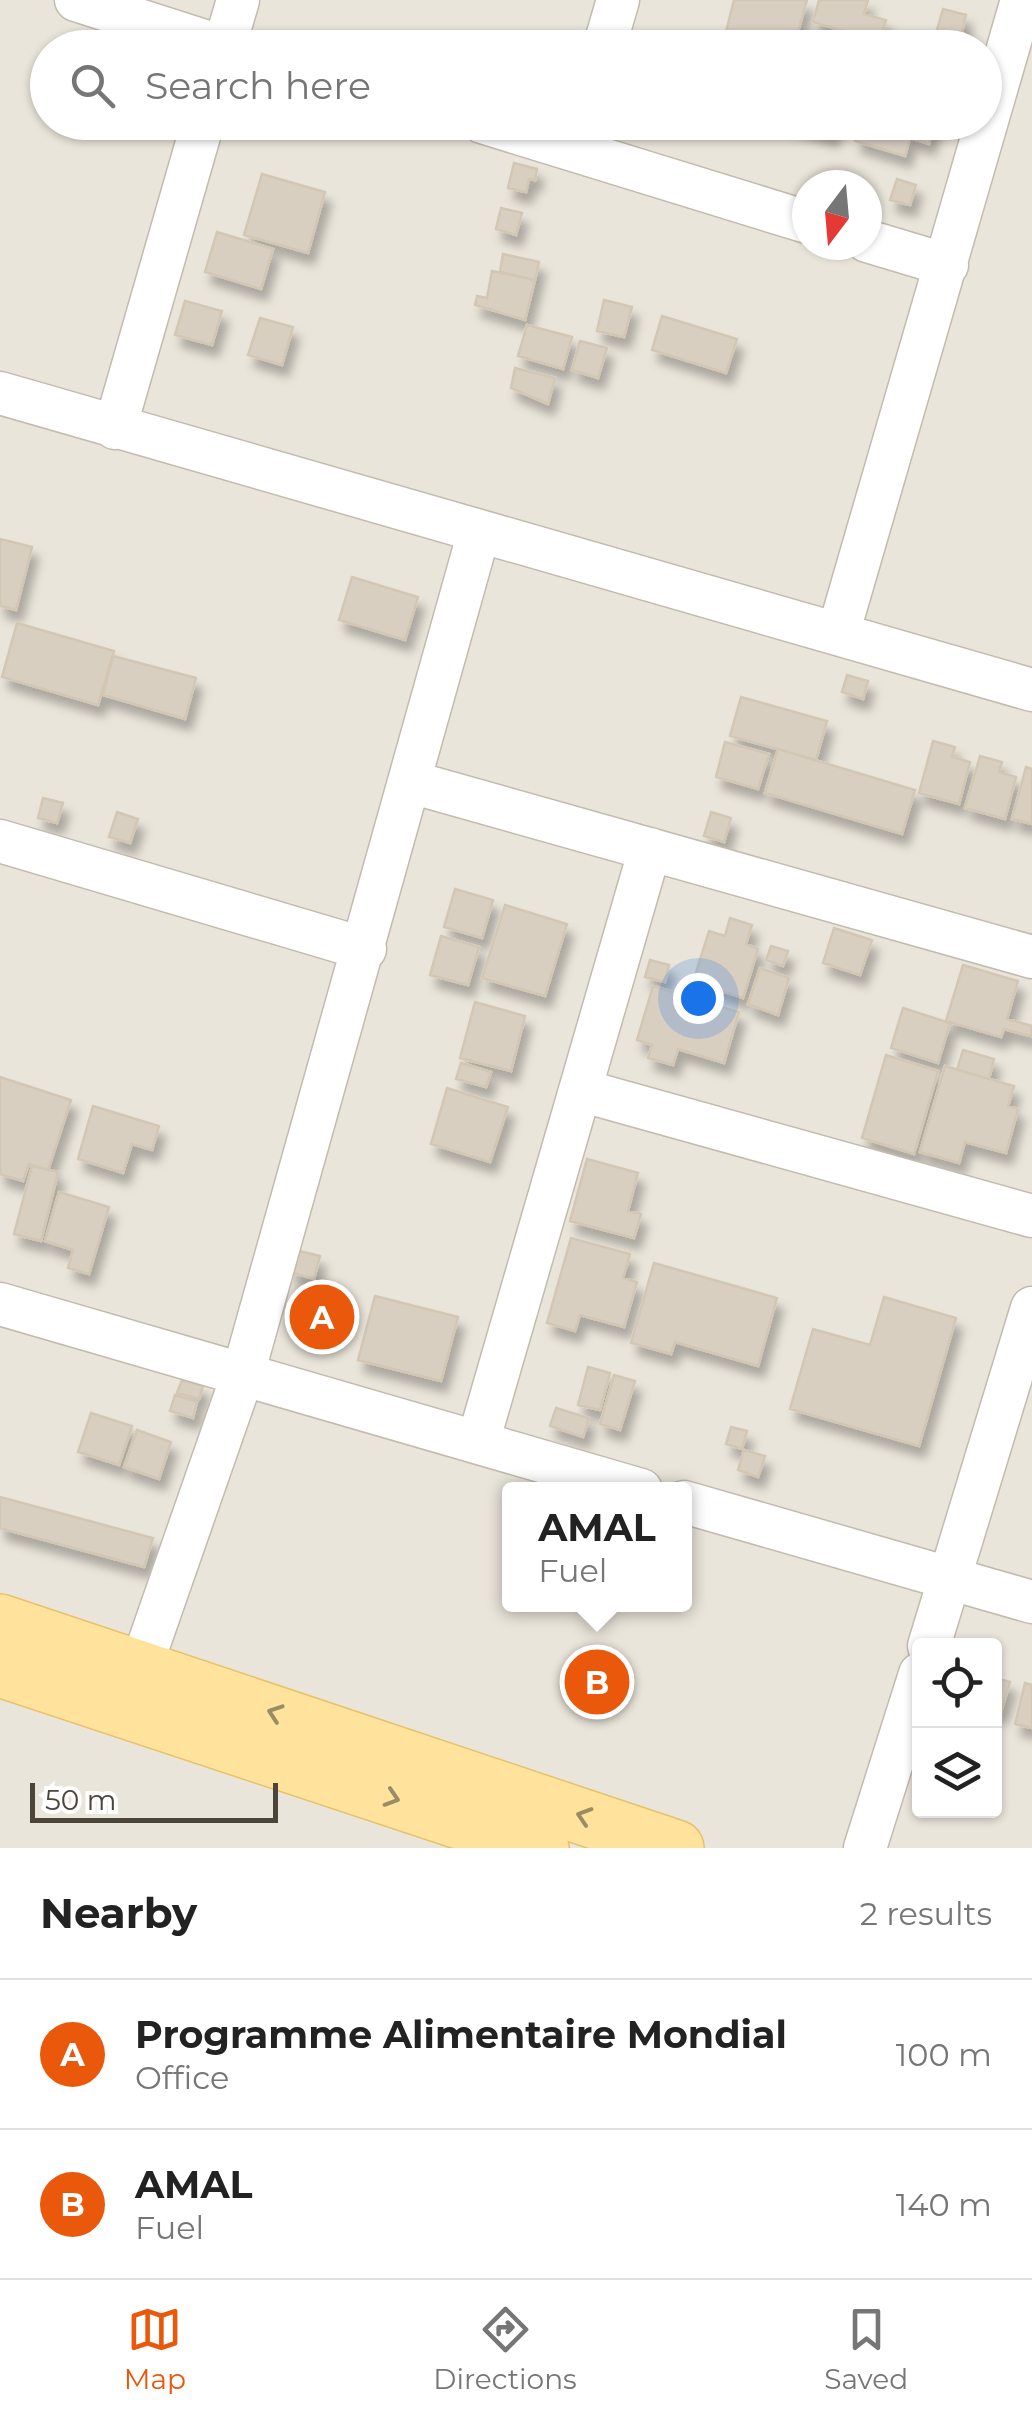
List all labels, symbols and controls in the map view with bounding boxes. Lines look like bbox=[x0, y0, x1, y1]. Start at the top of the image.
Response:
search box bbox=[30, 30, 1002, 140]
icon: search bbox=[65, 58, 120, 113]
text: Search here bbox=[145, 62, 371, 109]
north arrow bbox=[792, 170, 882, 260]
your location bbox=[673, 973, 724, 1024]
pin: A bbox=[290, 1280, 354, 1354]
popup bbox=[502, 1482, 692, 1612]
text: AMAL bbox=[538, 1504, 656, 1551]
text: Fuel bbox=[538, 1551, 607, 1590]
map controls bbox=[912, 1638, 1002, 1818]
button: locate bbox=[912, 1638, 1002, 1728]
pin: B bbox=[564, 1644, 630, 1720]
one-way arrow bbox=[268, 1705, 285, 1725]
button: layers bbox=[912, 1728, 1002, 1818]
scale bar bbox=[30, 1778, 278, 1822]
text: 50 m bbox=[45, 1783, 116, 1817]
one-way arrow bbox=[382, 1787, 399, 1807]
one-way arrow bbox=[576, 1807, 593, 1828]
text: Nearby bbox=[40, 1887, 197, 1939]
text: 2 results bbox=[860, 1894, 992, 1933]
text: Programme Alimentaire Mondial bbox=[135, 2011, 787, 2058]
text: A bbox=[60, 2035, 85, 2074]
text: 100 m bbox=[896, 2035, 992, 2074]
text: Office bbox=[135, 2058, 229, 2097]
text: AMAL bbox=[135, 2161, 252, 2208]
text: B bbox=[60, 2185, 85, 2224]
text: 140 m bbox=[896, 2185, 992, 2224]
text: Fuel bbox=[135, 2208, 204, 2247]
tab: Map bbox=[124, 2302, 186, 2396]
tab: Directions bbox=[433, 2302, 577, 2396]
tab: Saved bbox=[824, 2302, 908, 2396]

